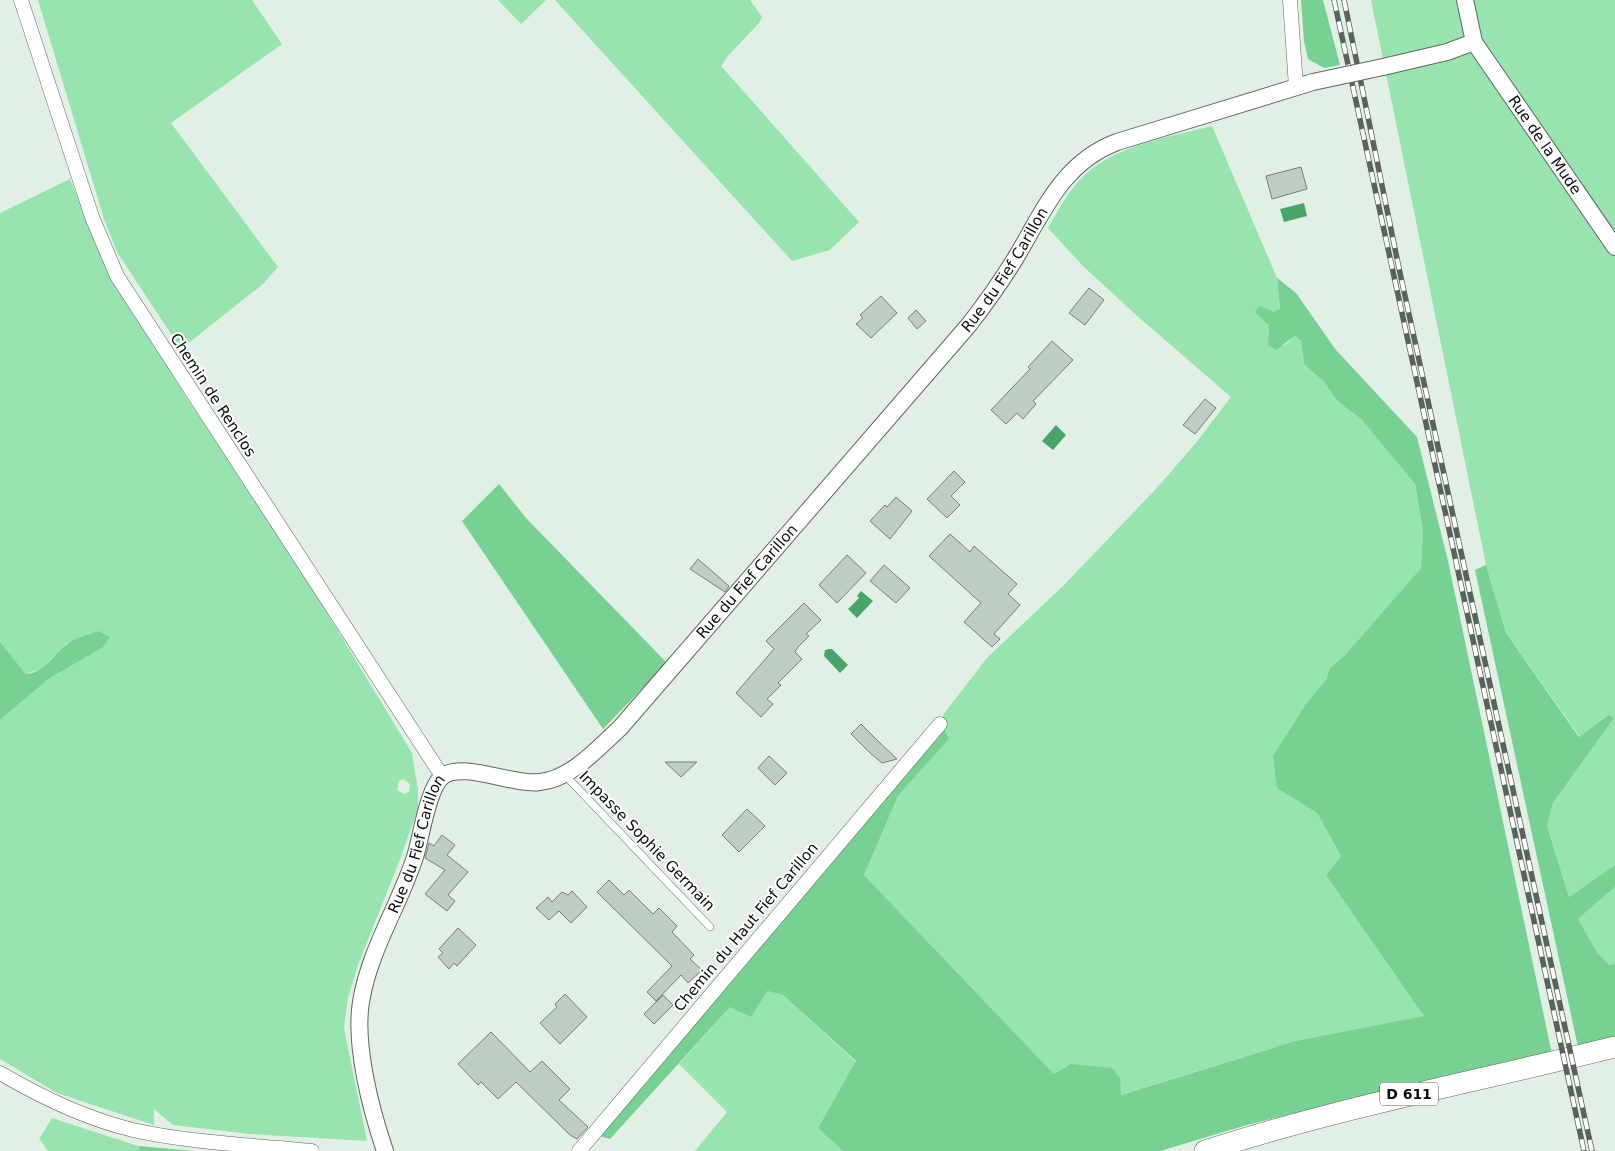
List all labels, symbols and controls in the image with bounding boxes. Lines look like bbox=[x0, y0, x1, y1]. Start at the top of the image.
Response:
street label: Rue de la Mude bbox=[1505, 92, 1585, 198]
street label: Rue du Fief Carillon bbox=[958, 204, 1052, 336]
street label: Chemin de Renclos bbox=[166, 330, 260, 460]
street label: Rue du Fief Carillon bbox=[693, 521, 801, 642]
street label: Impasse Sophie Germain bbox=[575, 767, 719, 915]
street label: Rue du Fief Carillon bbox=[384, 771, 449, 916]
street label: Chemin du Haut Fief Carillon bbox=[670, 839, 822, 1015]
road number: D 611 bbox=[1380, 1082, 1438, 1106]

